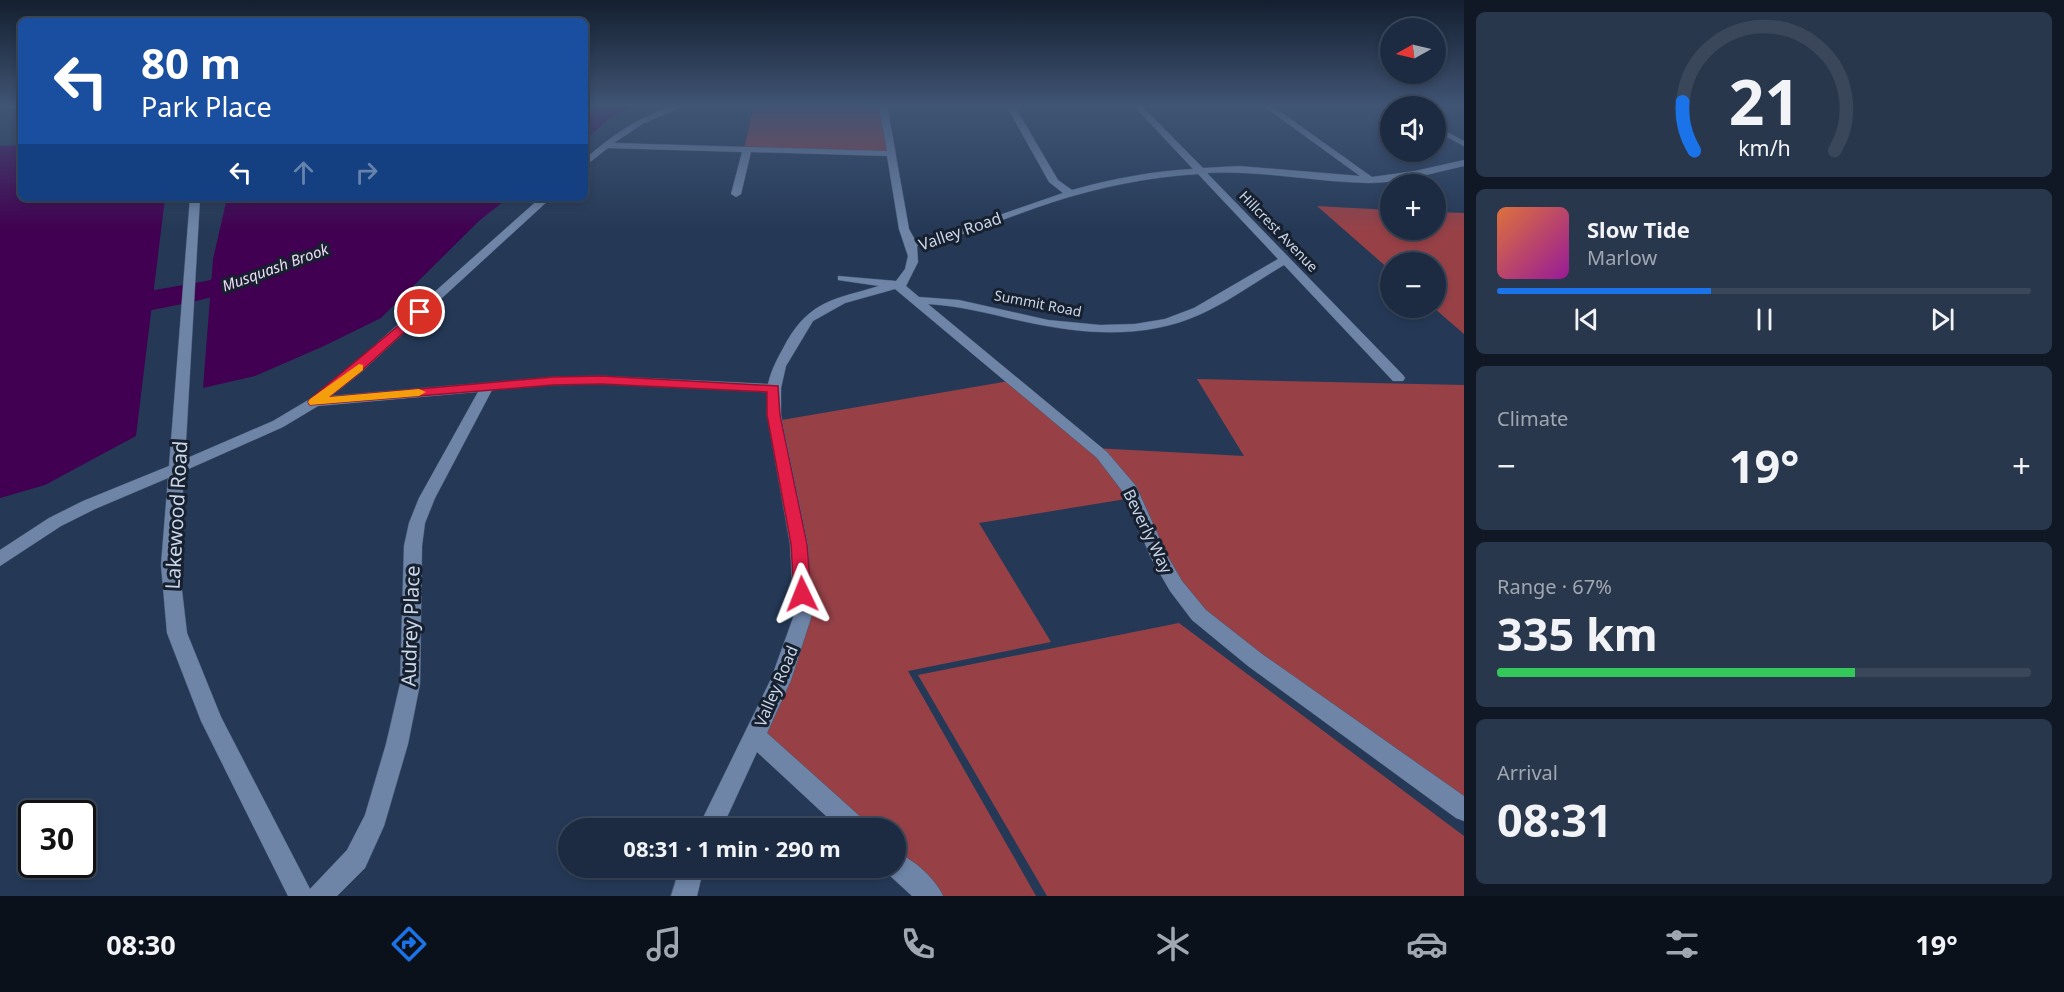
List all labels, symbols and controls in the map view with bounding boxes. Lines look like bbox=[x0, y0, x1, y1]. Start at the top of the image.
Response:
north arrow bbox=[1380, 18, 1446, 84]
map controls bbox=[1380, 18, 1446, 318]
text: 80 m bbox=[141, 34, 241, 91]
icon: left bbox=[42, 42, 120, 120]
text: 21 bbox=[1728, 59, 1800, 144]
text: Park Place bbox=[141, 88, 272, 125]
button: sound bbox=[1380, 96, 1446, 162]
text: km/h bbox=[1738, 134, 1790, 163]
icon: left bbox=[224, 156, 257, 189]
icon: ahead bbox=[287, 156, 320, 189]
icon: right bbox=[350, 156, 383, 189]
button: + bbox=[1380, 174, 1446, 240]
street label: Hillcrest Avenue bbox=[1235, 186, 1323, 276]
street label: Valley Road bbox=[916, 207, 1004, 255]
text: Slow Tide bbox=[1587, 214, 1690, 244]
water label: Musquash Brook bbox=[219, 238, 331, 296]
text: Marlow bbox=[1587, 244, 1657, 271]
button: − bbox=[1380, 252, 1446, 318]
street label: Summit Road bbox=[993, 285, 1083, 321]
pin bbox=[394, 286, 445, 337]
icon: arrive bbox=[403, 295, 436, 328]
icon: previous bbox=[1570, 303, 1603, 336]
icon: pause bbox=[1748, 303, 1781, 336]
icon: next bbox=[1926, 303, 1959, 336]
text: Climate bbox=[1497, 405, 1568, 432]
text: 19° bbox=[1729, 435, 1799, 496]
street label: Lakewood Road bbox=[159, 440, 193, 590]
text: − bbox=[1497, 443, 1516, 488]
text: + bbox=[2012, 443, 2031, 488]
street label: Beverly Way bbox=[1118, 485, 1178, 577]
position arrow bbox=[770, 562, 834, 626]
street label: Audrey Place bbox=[394, 565, 426, 687]
text: Range · 67% bbox=[1497, 573, 1612, 600]
text: 335 km bbox=[1497, 603, 1658, 664]
street label: Valley Road bbox=[749, 642, 803, 730]
text: Arrival bbox=[1497, 759, 1558, 786]
text: 08:31 bbox=[1497, 789, 1613, 850]
speed limit sign: 30 bbox=[18, 800, 96, 878]
text: 08:31 · 1 min · 290 m bbox=[623, 833, 841, 863]
icon: directions bbox=[388, 923, 430, 965]
icon: music bbox=[643, 923, 685, 965]
icon: phone bbox=[897, 923, 939, 965]
icon: climate bbox=[1152, 923, 1194, 965]
icon: car bbox=[1406, 923, 1448, 965]
icon: filters bbox=[1661, 923, 1703, 965]
text: 08:30 bbox=[106, 926, 176, 963]
text: 19° bbox=[1915, 926, 1958, 963]

